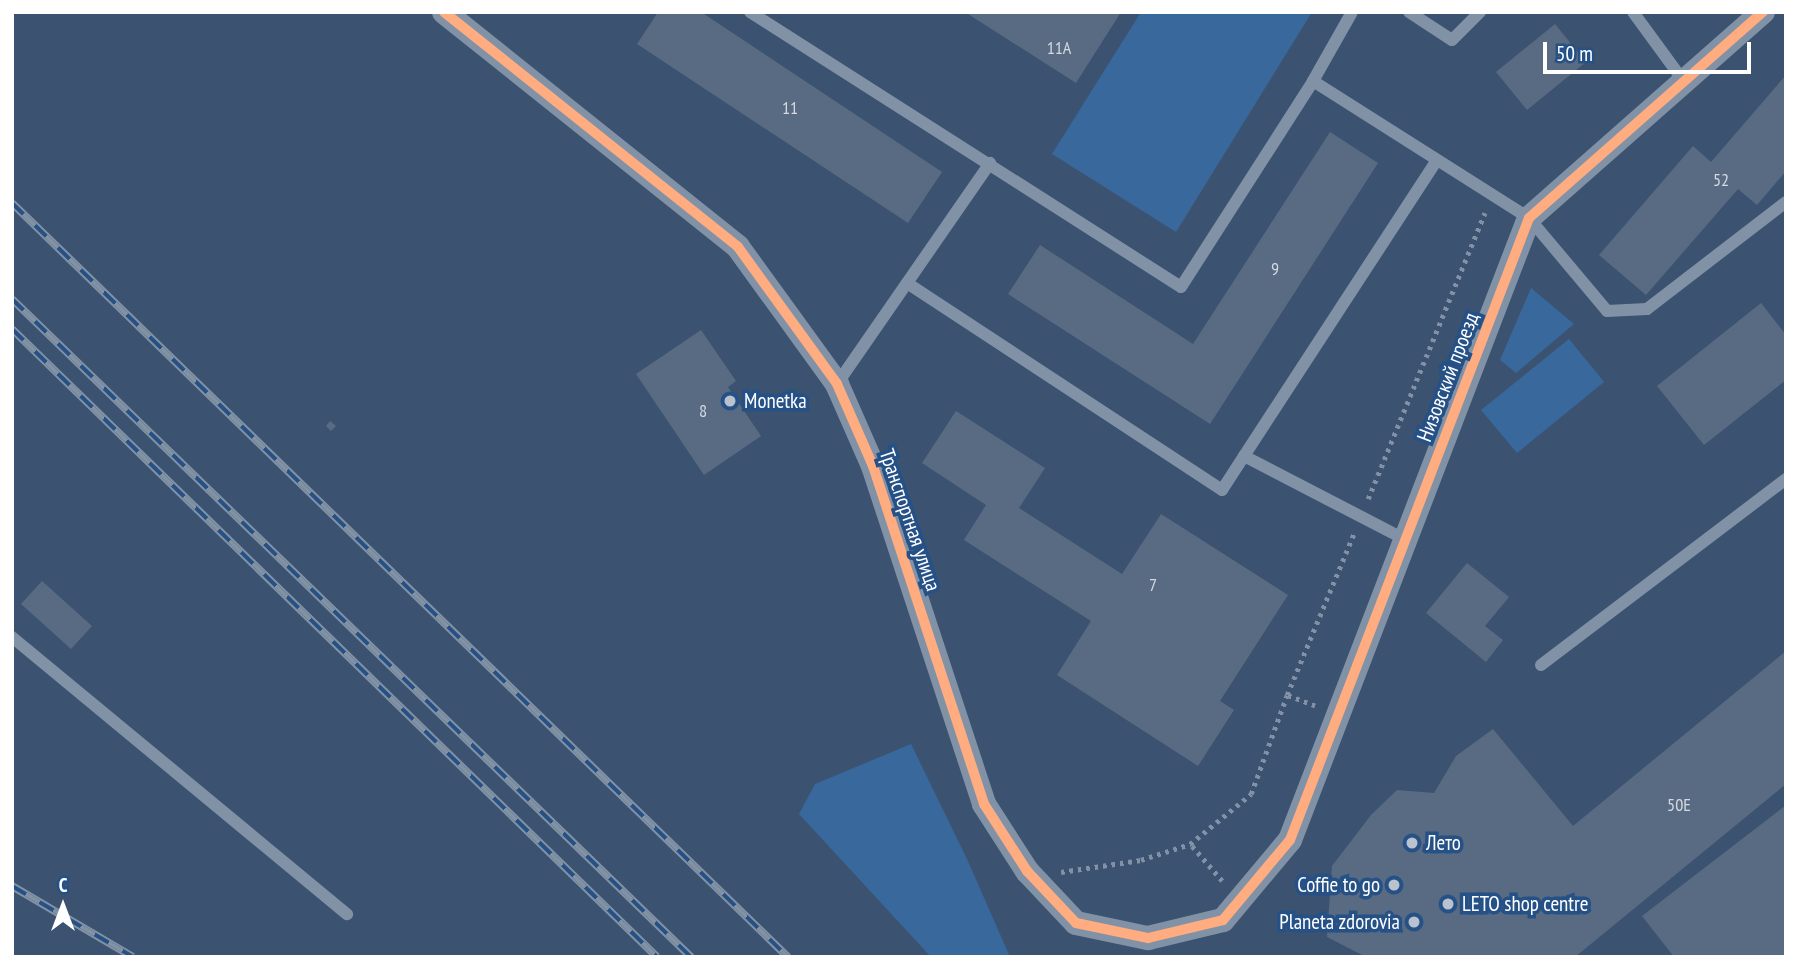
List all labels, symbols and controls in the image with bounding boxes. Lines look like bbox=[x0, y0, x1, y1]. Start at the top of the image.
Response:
scale bar bbox=[1546, 28, 1754, 72]
house number: 11А bbox=[1047, 37, 1071, 59]
text: 50 m bbox=[1556, 40, 1593, 67]
house number: 11 bbox=[782, 97, 798, 119]
house number: 52 bbox=[1713, 169, 1729, 191]
house number: 9 bbox=[1271, 258, 1279, 280]
street label: Низовский проезд bbox=[1412, 309, 1484, 445]
place label: Monetka bbox=[744, 388, 807, 414]
marker: Monetka bbox=[722, 393, 738, 409]
house number: 8 bbox=[699, 400, 707, 422]
street label: Транспортная улица bbox=[874, 446, 946, 594]
house number: 7 bbox=[1149, 574, 1157, 596]
house number: 50Е bbox=[1667, 794, 1691, 816]
place label: Лето bbox=[1426, 830, 1461, 856]
marker: Лето bbox=[1404, 835, 1420, 851]
north arrow bbox=[28, 871, 98, 941]
place label: Coffie to go bbox=[1297, 872, 1380, 898]
text: С bbox=[59, 873, 67, 897]
marker: Coffie to go bbox=[1386, 877, 1402, 893]
place label: LETO shop centre bbox=[1462, 891, 1589, 917]
marker: LETO shop centre bbox=[1440, 896, 1456, 912]
place label: Planeta zdorovia bbox=[1279, 909, 1400, 935]
marker: Planeta zdorovia bbox=[1406, 914, 1422, 930]

